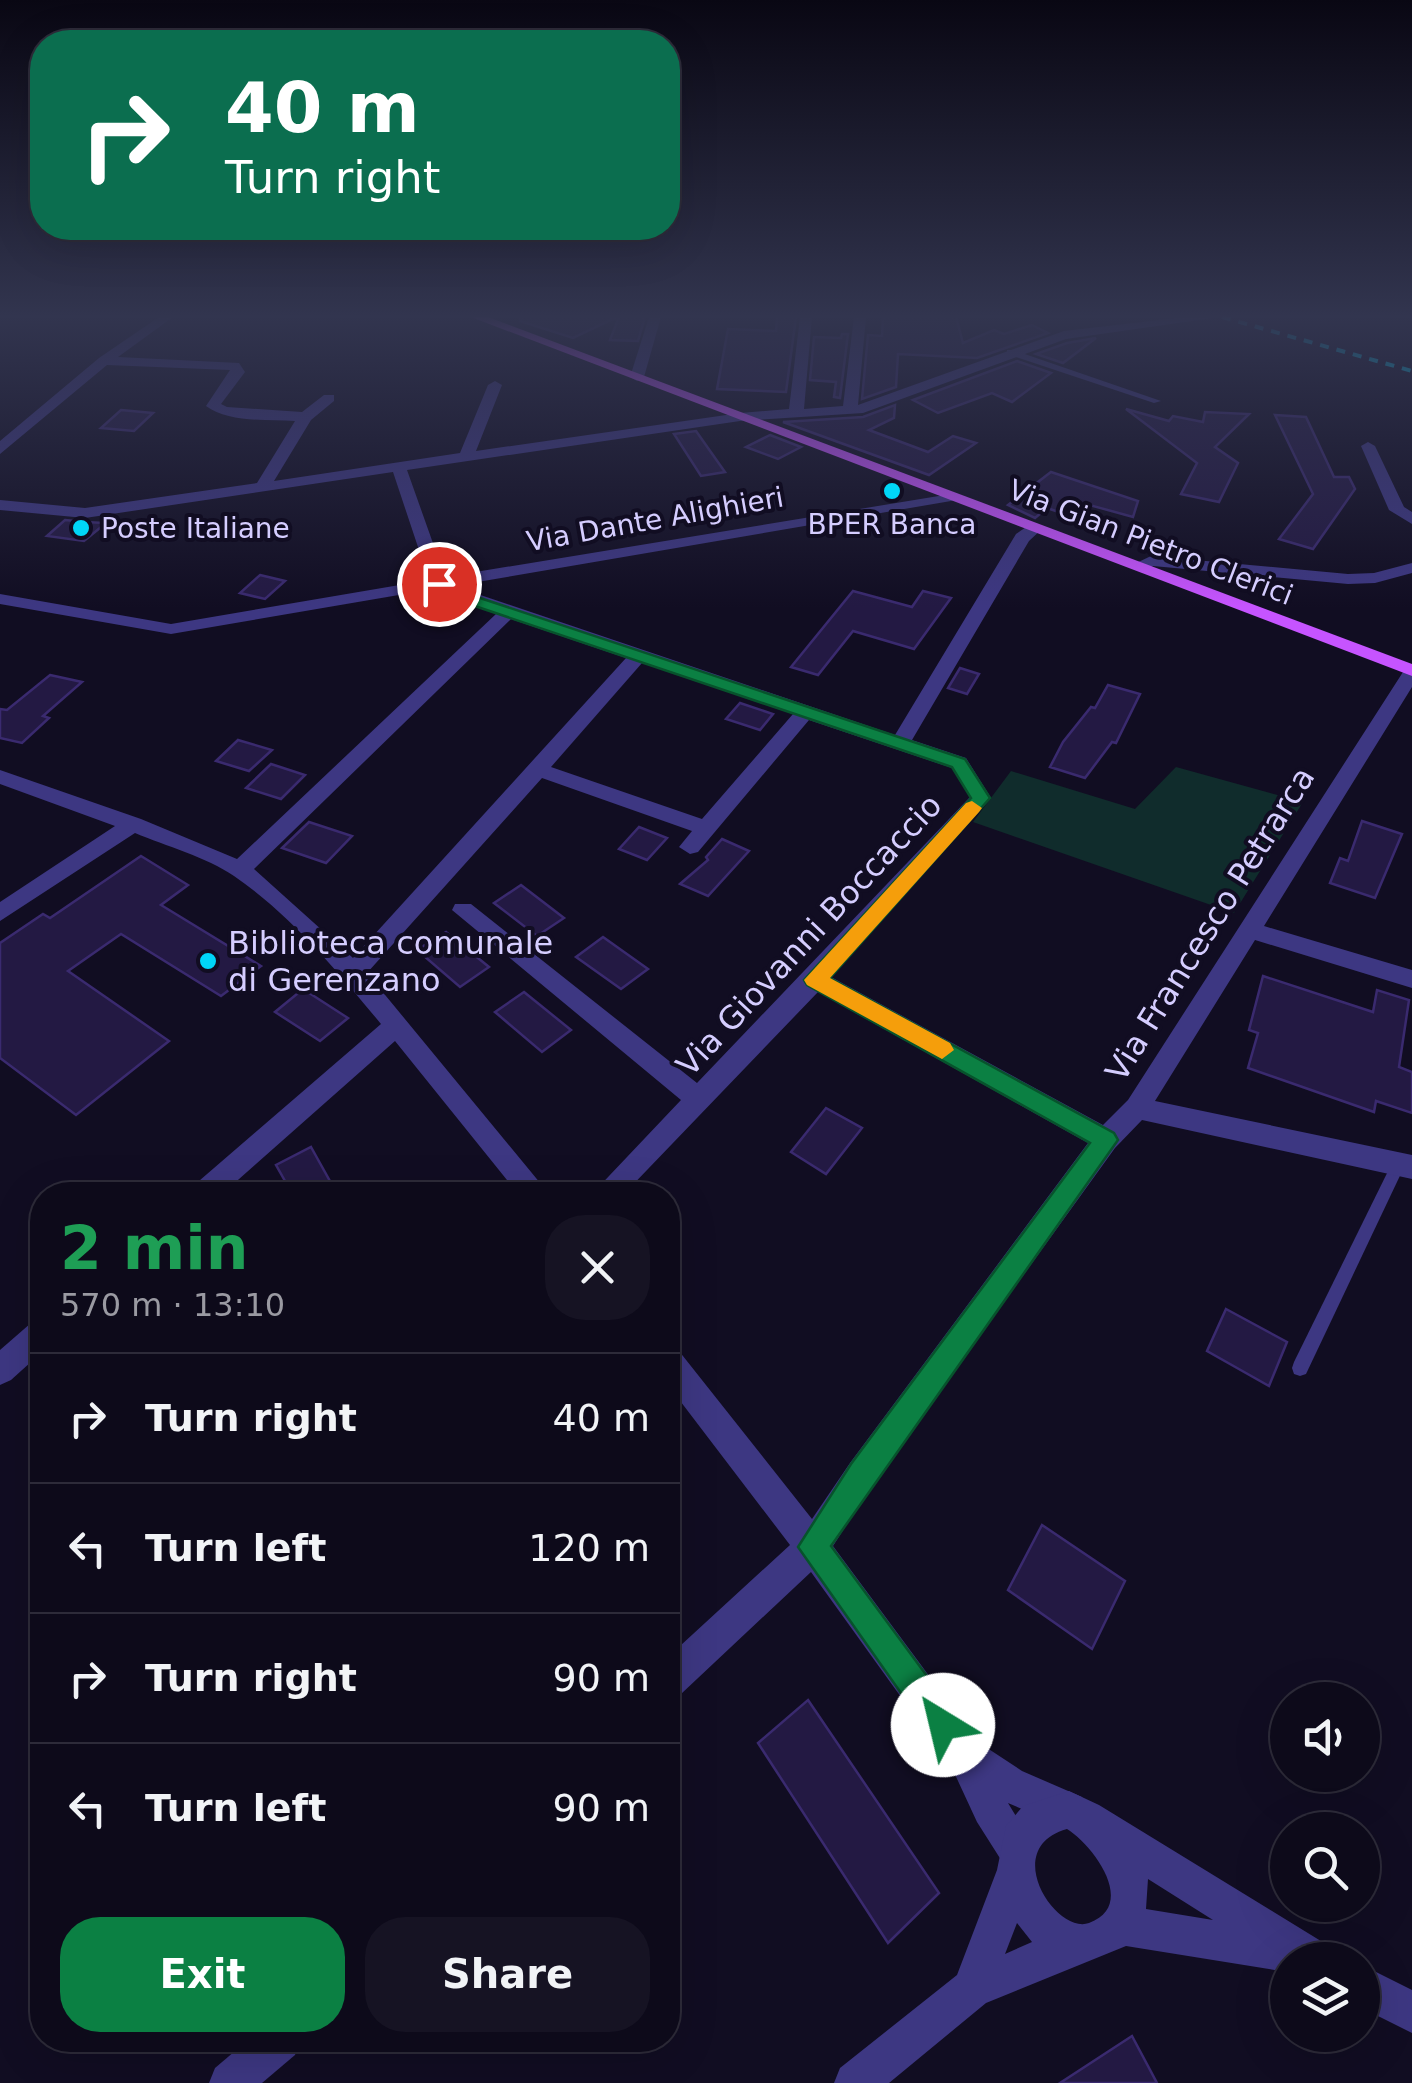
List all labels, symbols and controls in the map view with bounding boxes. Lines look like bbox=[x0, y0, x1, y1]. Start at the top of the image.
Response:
text: 40 m bbox=[225, 67, 420, 149]
icon: right bbox=[60, 70, 190, 200]
text: Turn right bbox=[225, 151, 440, 204]
street label: Via Gian Pietro Clerici bbox=[1004, 473, 1298, 612]
marker: BPER Banca bbox=[881, 480, 903, 502]
street label: Via Dante Alighieri bbox=[524, 481, 786, 558]
place label: BPER Banca bbox=[808, 508, 976, 541]
place label: Poste Italiane bbox=[101, 512, 290, 545]
marker: Poste Italiane bbox=[70, 517, 92, 539]
pin bbox=[397, 542, 482, 627]
icon: arrive bbox=[412, 557, 467, 612]
street label: Via Francesco Petrarca bbox=[1098, 760, 1322, 1088]
street label: Via Giovanni Boccaccio bbox=[668, 786, 950, 1084]
place label: Biblioteca comunale di Gerenzano bbox=[228, 924, 553, 999]
marker: Biblioteca comunale di Gerenzano bbox=[197, 950, 219, 972]
text: 2 min bbox=[60, 1213, 248, 1283]
button: close bbox=[545, 1215, 650, 1320]
text: 570 m · 13:10 bbox=[60, 1286, 285, 1324]
icon: right bbox=[60, 1391, 115, 1446]
text: Turn right bbox=[145, 1396, 357, 1440]
text: 40 m bbox=[553, 1396, 650, 1440]
icon: left bbox=[60, 1521, 115, 1576]
text: Turn left bbox=[145, 1526, 326, 1570]
text: 120 m bbox=[528, 1526, 650, 1570]
icon: right bbox=[60, 1651, 115, 1706]
text: Turn right bbox=[145, 1656, 357, 1700]
text: 90 m bbox=[553, 1656, 650, 1700]
position arrow bbox=[891, 1673, 995, 1777]
map controls bbox=[1270, 1682, 1380, 2052]
button: sound bbox=[1270, 1682, 1380, 1792]
icon: left bbox=[60, 1781, 115, 1836]
text: Turn left bbox=[145, 1786, 326, 1830]
text: 90 m bbox=[553, 1786, 650, 1830]
button: search bbox=[1270, 1812, 1380, 1922]
button: Exit bbox=[60, 1917, 345, 2032]
button: Share bbox=[365, 1917, 650, 2032]
button: layers bbox=[1270, 1942, 1380, 2052]

